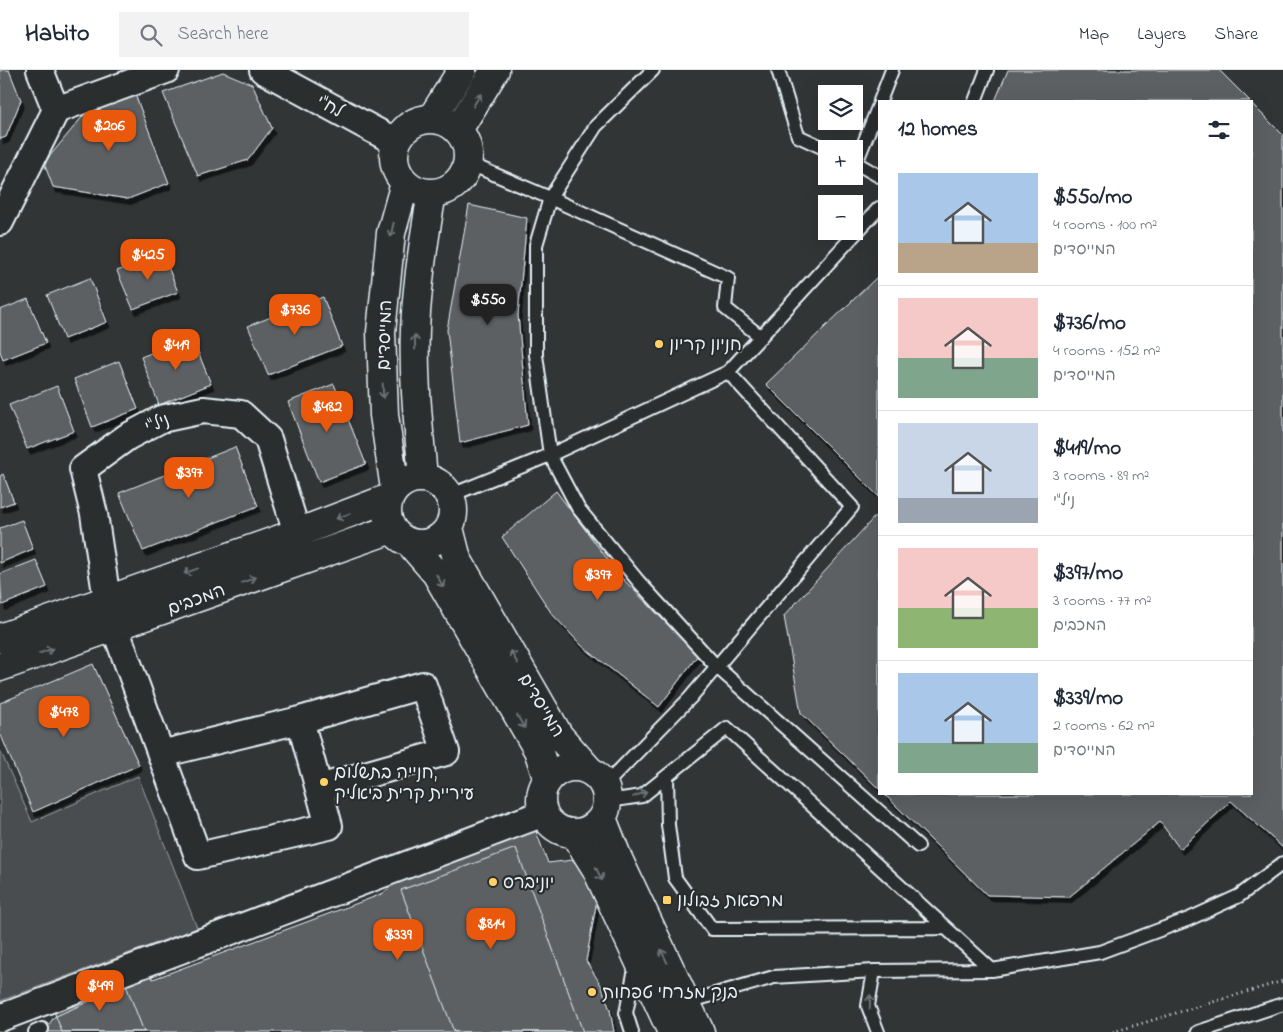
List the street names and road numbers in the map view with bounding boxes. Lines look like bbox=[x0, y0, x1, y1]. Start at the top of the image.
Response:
street label: לח"י bbox=[311, 90, 348, 126]
street label: המייסדים bbox=[372, 299, 400, 371]
street label: ניל"י bbox=[141, 408, 174, 442]
street label: המכבים bbox=[164, 578, 229, 623]
street label: המייסדים bbox=[511, 669, 570, 743]

